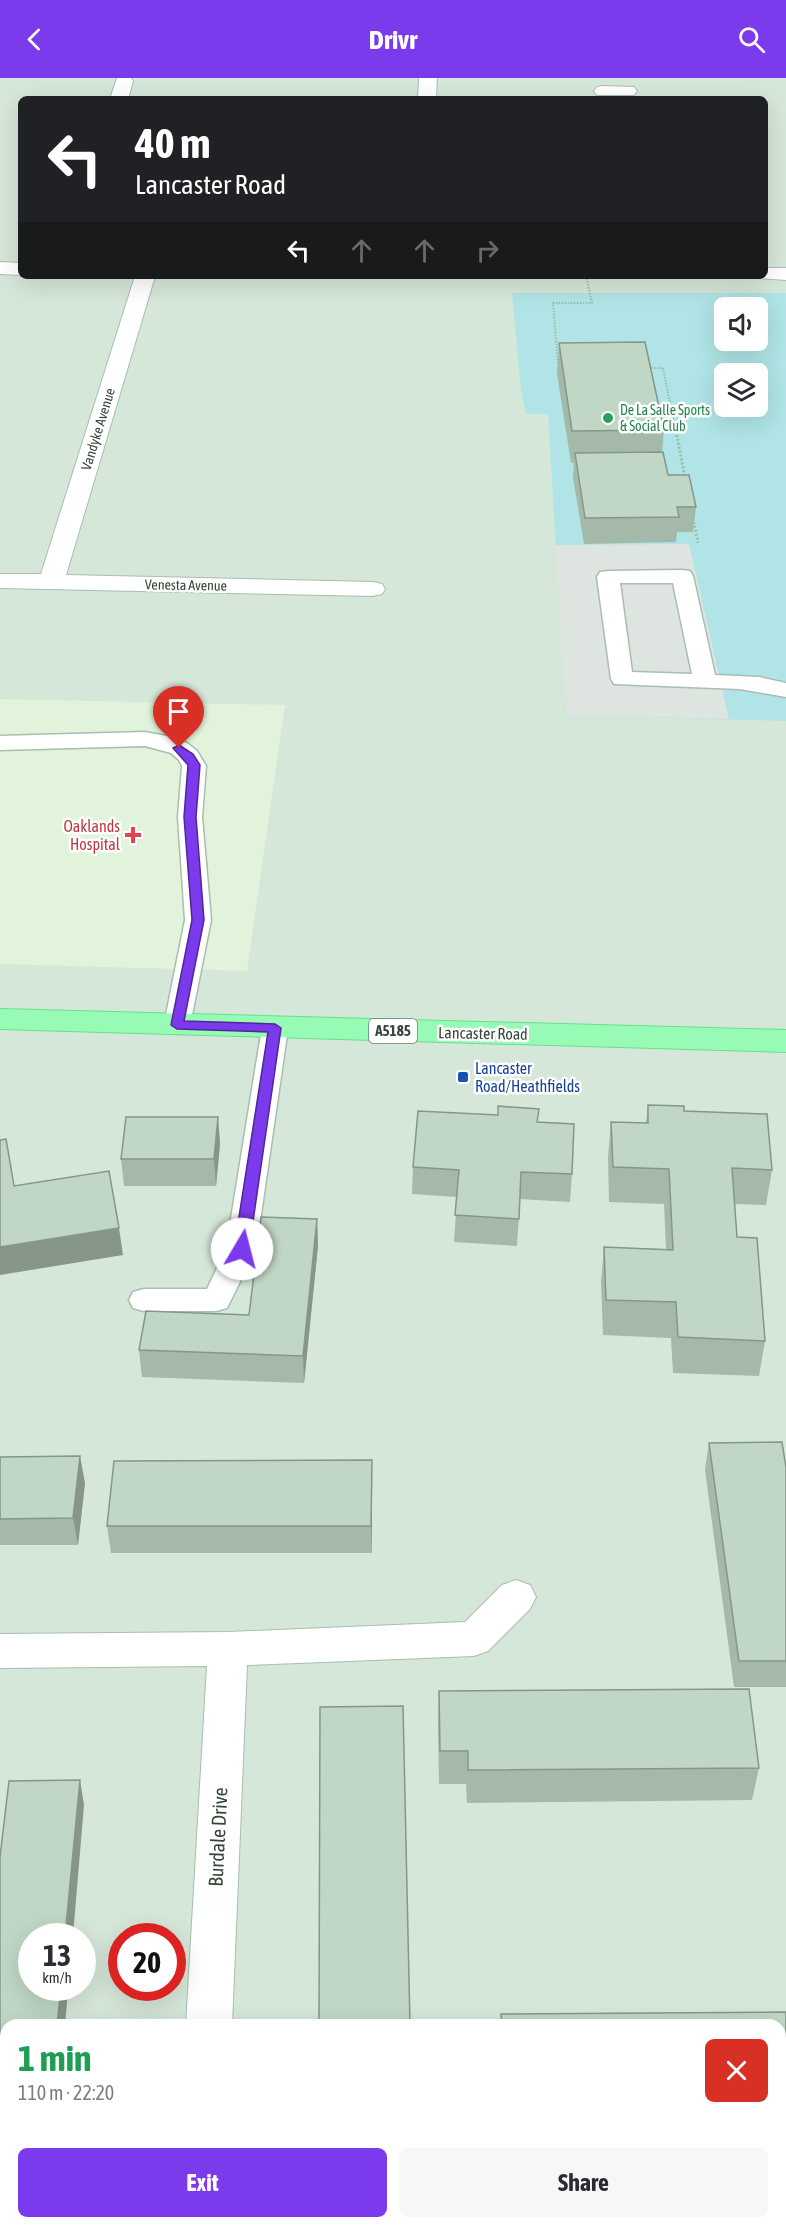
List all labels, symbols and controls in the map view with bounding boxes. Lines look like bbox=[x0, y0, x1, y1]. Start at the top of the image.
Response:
icon: back bbox=[18, 23, 51, 56]
icon: search bbox=[735, 23, 768, 56]
text: Drivr bbox=[369, 24, 417, 55]
text: 40 m bbox=[135, 119, 210, 167]
icon: left bbox=[36, 120, 114, 198]
text: Lancaster Road bbox=[135, 169, 286, 200]
icon: left bbox=[282, 234, 315, 267]
icon: ahead bbox=[345, 234, 378, 267]
icon: ahead bbox=[408, 234, 441, 267]
icon: right bbox=[471, 234, 504, 267]
map controls bbox=[714, 297, 768, 417]
button: sound bbox=[714, 297, 768, 351]
button: layers bbox=[714, 363, 768, 417]
street label: Vandyke Avenue bbox=[78, 386, 118, 472]
place label: De La Salle Sports & Social Club bbox=[620, 402, 710, 434]
marker: De La Salle Sports & Social Club bbox=[601, 411, 615, 425]
street label: Venesta Avenue bbox=[145, 576, 227, 594]
pin bbox=[153, 686, 204, 748]
icon: arrive bbox=[162, 695, 195, 728]
place label: Oaklands Hospital bbox=[64, 817, 121, 854]
marker: Oaklands Hospital bbox=[124, 826, 142, 844]
road number: A5185 bbox=[369, 1019, 417, 1043]
street label: Lancaster Road bbox=[438, 1023, 528, 1043]
place label: Lancaster Road/Heathfields bbox=[475, 1059, 580, 1095]
marker: Lancaster Road/Heathfields bbox=[456, 1070, 470, 1084]
position arrow bbox=[210, 1217, 274, 1281]
street label: Burdale Drive bbox=[203, 1787, 232, 1887]
speed limit sign: 20 bbox=[108, 1923, 186, 2001]
text: 13 bbox=[43, 1938, 71, 1972]
text: km/h bbox=[42, 1969, 72, 1986]
text: 1 min bbox=[18, 2037, 92, 2079]
button: close bbox=[705, 2039, 768, 2102]
text: 110 m · 22:20 bbox=[18, 2081, 114, 2104]
button: Exit bbox=[18, 2148, 387, 2217]
button: Share bbox=[399, 2148, 768, 2217]

